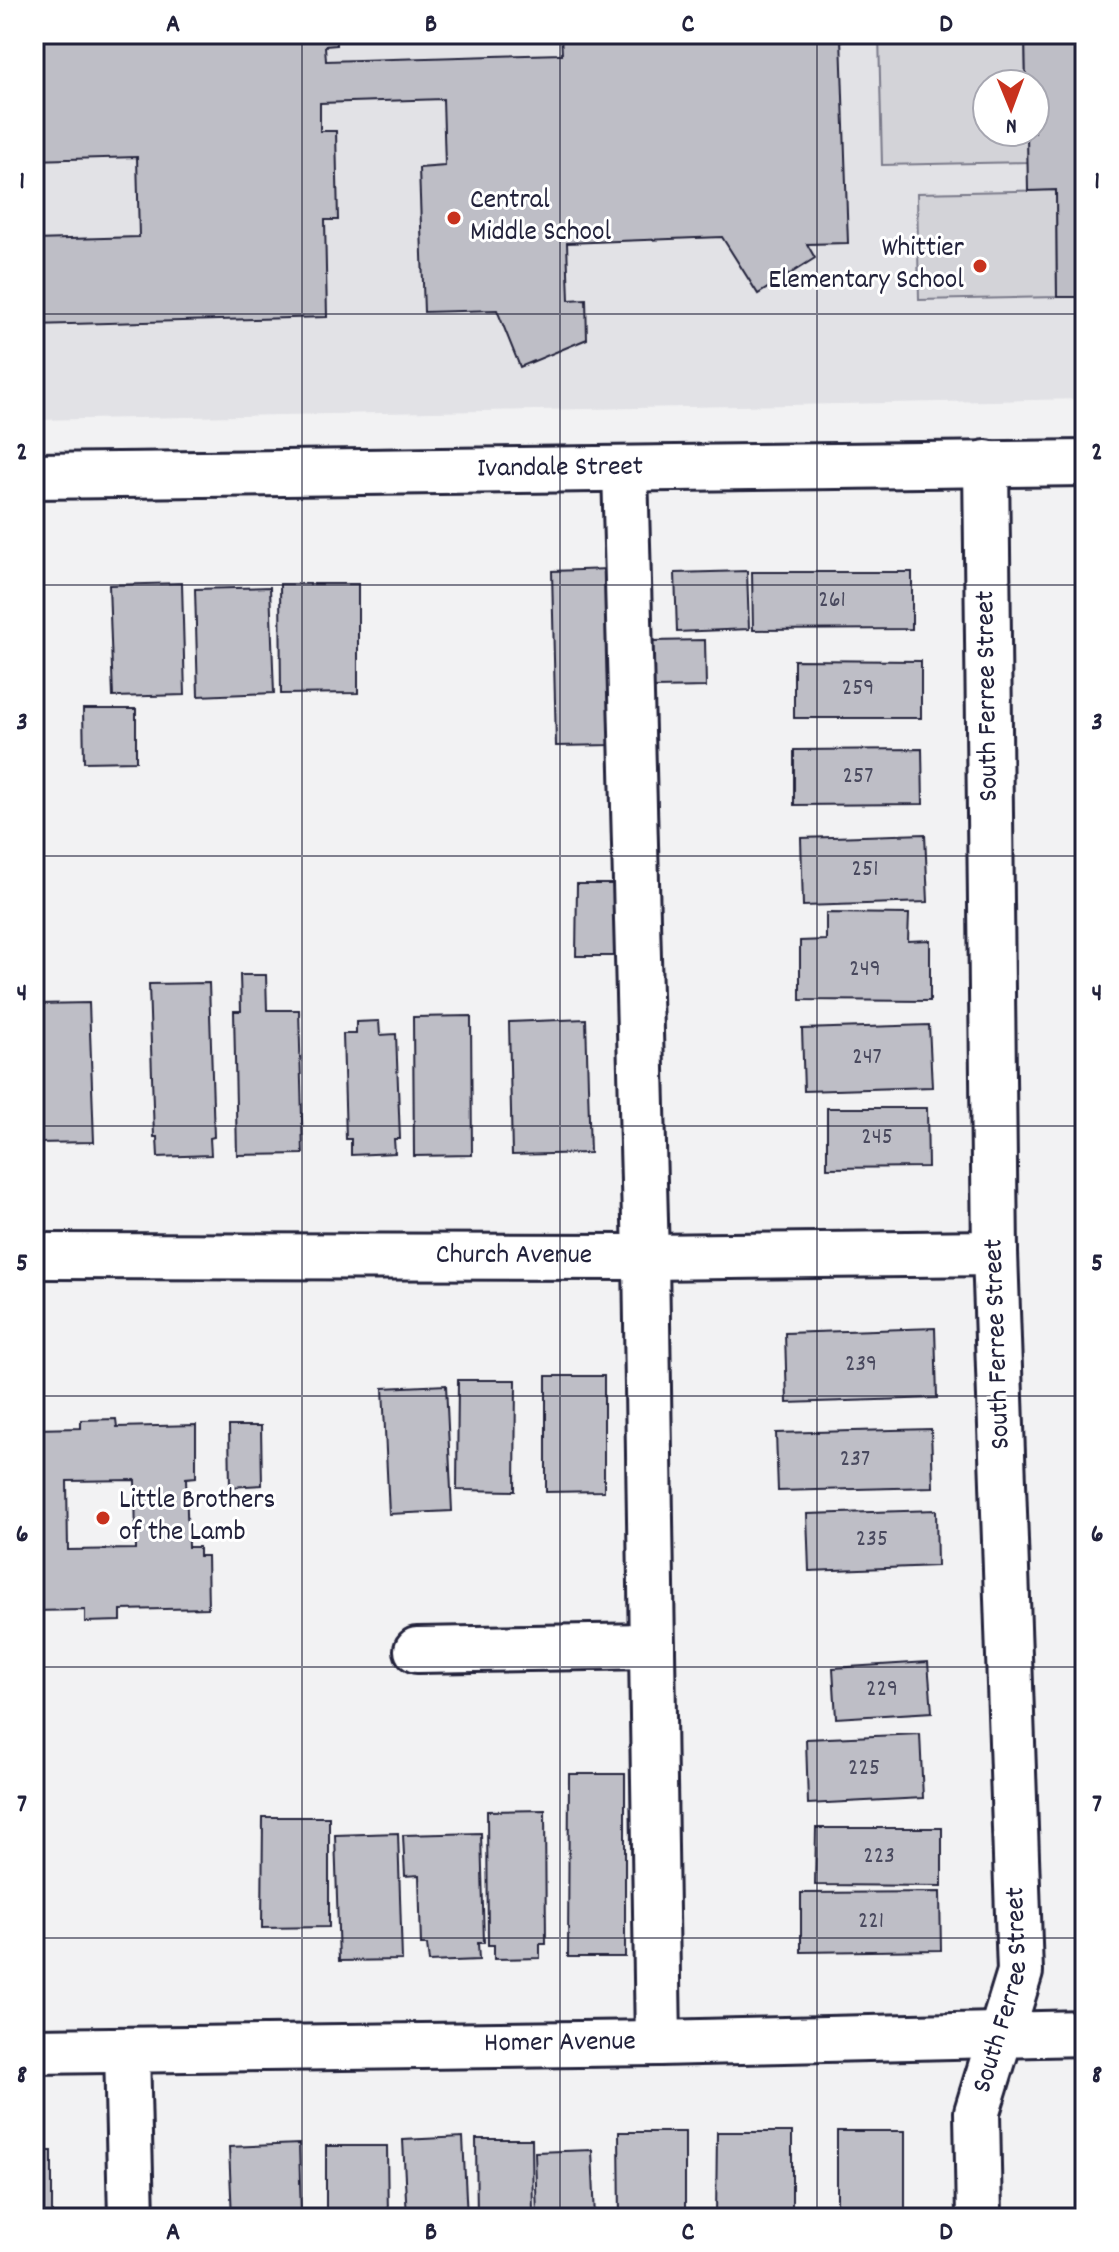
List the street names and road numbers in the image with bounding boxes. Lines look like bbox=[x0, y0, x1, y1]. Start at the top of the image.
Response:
street label: Ivandale Street bbox=[477, 448, 643, 491]
street label: South Ferree Street bbox=[967, 590, 1011, 802]
street label: Church Avenue bbox=[436, 1237, 592, 1277]
street label: South Ferree Street bbox=[975, 1238, 1023, 1450]
street label: South Ferree Street bbox=[964, 1886, 1040, 2098]
street label: Homer Avenue bbox=[484, 2023, 636, 2065]

